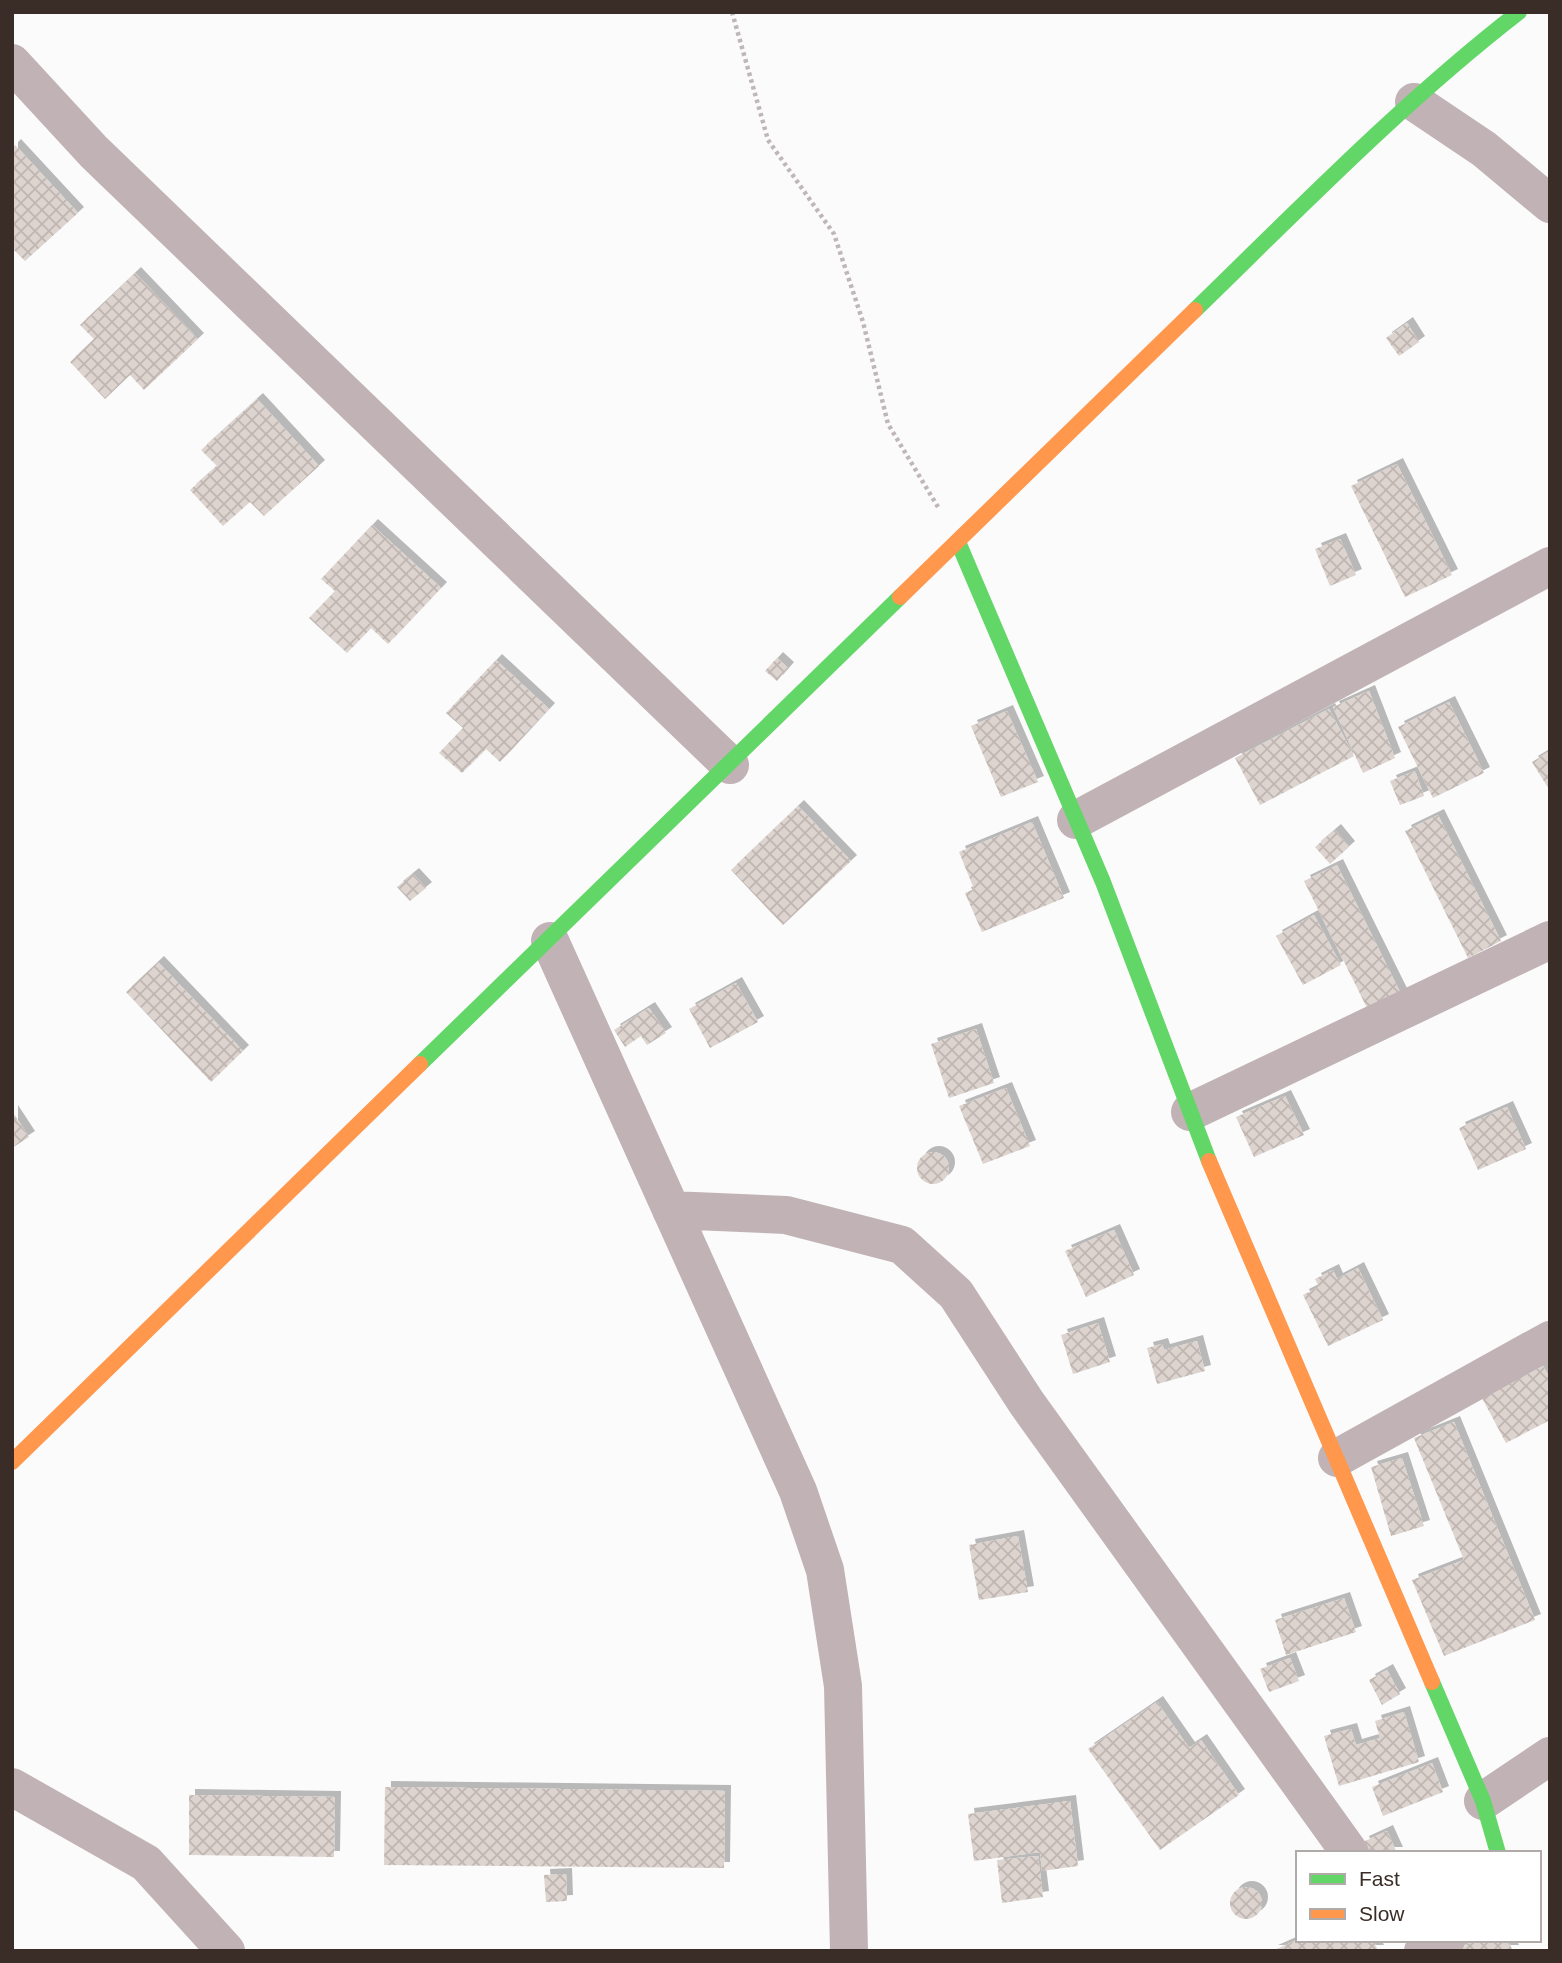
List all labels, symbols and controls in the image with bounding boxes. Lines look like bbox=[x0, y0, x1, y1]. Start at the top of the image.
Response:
legend bbox=[1296, 1851, 1541, 1942]
text: Fast bbox=[1359, 1867, 1400, 1890]
text: Slow bbox=[1359, 1902, 1405, 1925]

